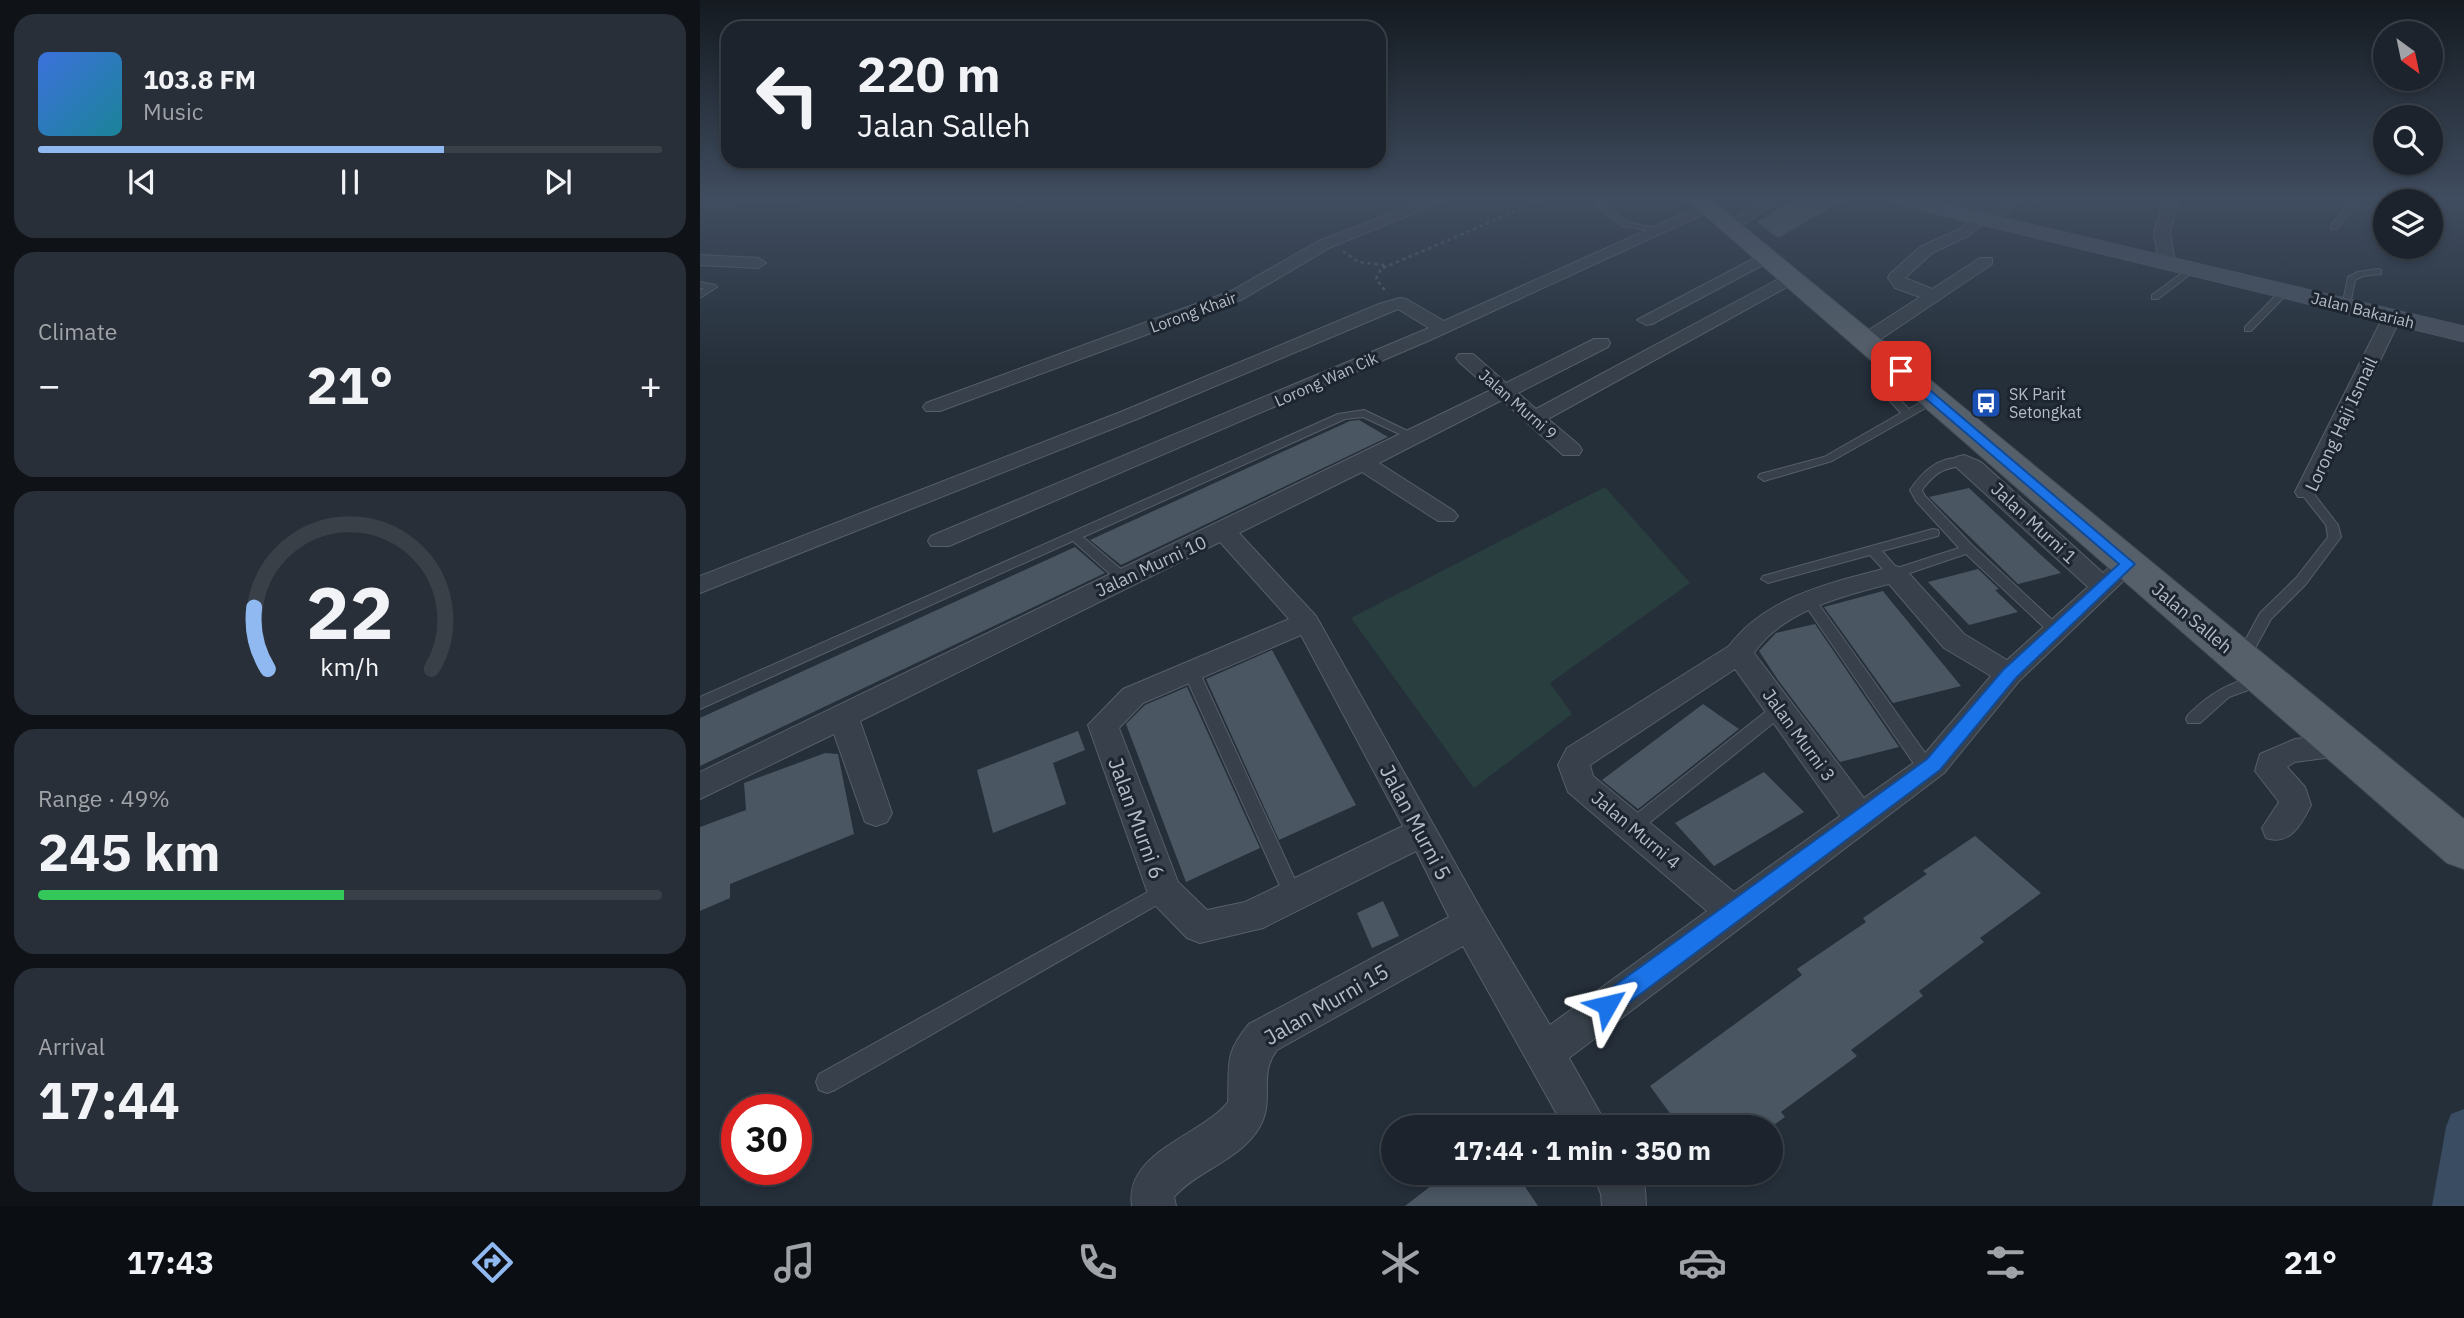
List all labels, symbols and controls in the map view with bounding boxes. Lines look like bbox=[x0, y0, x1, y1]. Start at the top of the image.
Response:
north arrow bbox=[2373, 21, 2443, 91]
map controls bbox=[2373, 21, 2443, 259]
text: 220 m bbox=[857, 42, 1001, 105]
icon: left bbox=[742, 49, 833, 140]
text: 103.8 FM bbox=[143, 62, 256, 96]
text: Music bbox=[143, 96, 203, 126]
text: Jalan Salleh bbox=[857, 104, 1031, 146]
button: search bbox=[2373, 105, 2443, 175]
icon: previous bbox=[123, 163, 161, 201]
icon: pause bbox=[331, 163, 369, 201]
icon: next bbox=[539, 163, 577, 201]
button: layers bbox=[2373, 189, 2443, 259]
street label: Lorong Khair bbox=[1147, 287, 1239, 337]
street label: Jalan Bakariah bbox=[2309, 287, 2417, 333]
text: Climate bbox=[38, 316, 117, 346]
pin bbox=[1871, 341, 1931, 401]
street label: Lorong Wan Cik bbox=[1271, 347, 1381, 411]
text: 21° bbox=[307, 351, 393, 418]
icon: arrive bbox=[1882, 352, 1920, 390]
street label: Lorong Haji Ismail bbox=[2300, 353, 2382, 495]
text: − bbox=[38, 360, 61, 409]
text: + bbox=[639, 360, 662, 409]
street label: Jalan Murni 9 bbox=[1475, 365, 1561, 443]
place label: SK Parit Setongkat bbox=[2009, 384, 2082, 422]
bus stop icon: SK Parit Setongkat bbox=[1969, 386, 2003, 420]
street label: Jalan Murni 1 bbox=[1986, 477, 2082, 569]
street label: Jalan Murni 10 bbox=[1092, 530, 1210, 602]
text: 22 bbox=[306, 564, 394, 659]
street label: Jalan Salleh bbox=[2147, 578, 2237, 658]
text: km/h bbox=[321, 650, 379, 683]
street label: Jalan Murni 3 bbox=[1758, 684, 1840, 786]
street label: Jalan Murni 6 bbox=[1102, 753, 1172, 883]
street label: Jalan Murni 5 bbox=[1374, 759, 1458, 885]
text: Range · 49% bbox=[38, 783, 170, 813]
street label: Jalan Murni 4 bbox=[1587, 786, 1685, 874]
text: 245 km bbox=[38, 818, 220, 885]
street label: Jalan Murni 15 bbox=[1258, 957, 1394, 1051]
position arrow bbox=[1570, 968, 1644, 1042]
text: Arrival bbox=[38, 1031, 105, 1061]
text: 17:44 bbox=[38, 1066, 180, 1133]
speed limit sign: 30 bbox=[721, 1094, 812, 1185]
text: 17:44 · 1 min · 350 m bbox=[1453, 1133, 1711, 1167]
icon: directions bbox=[468, 1238, 517, 1287]
icon: music bbox=[770, 1238, 819, 1287]
icon: phone bbox=[1073, 1238, 1122, 1287]
icon: climate bbox=[1376, 1238, 1425, 1287]
icon: car bbox=[1678, 1238, 1727, 1287]
icon: filters bbox=[1981, 1238, 2030, 1287]
text: 17:43 bbox=[127, 1241, 214, 1283]
text: 21° bbox=[2284, 1241, 2337, 1283]

